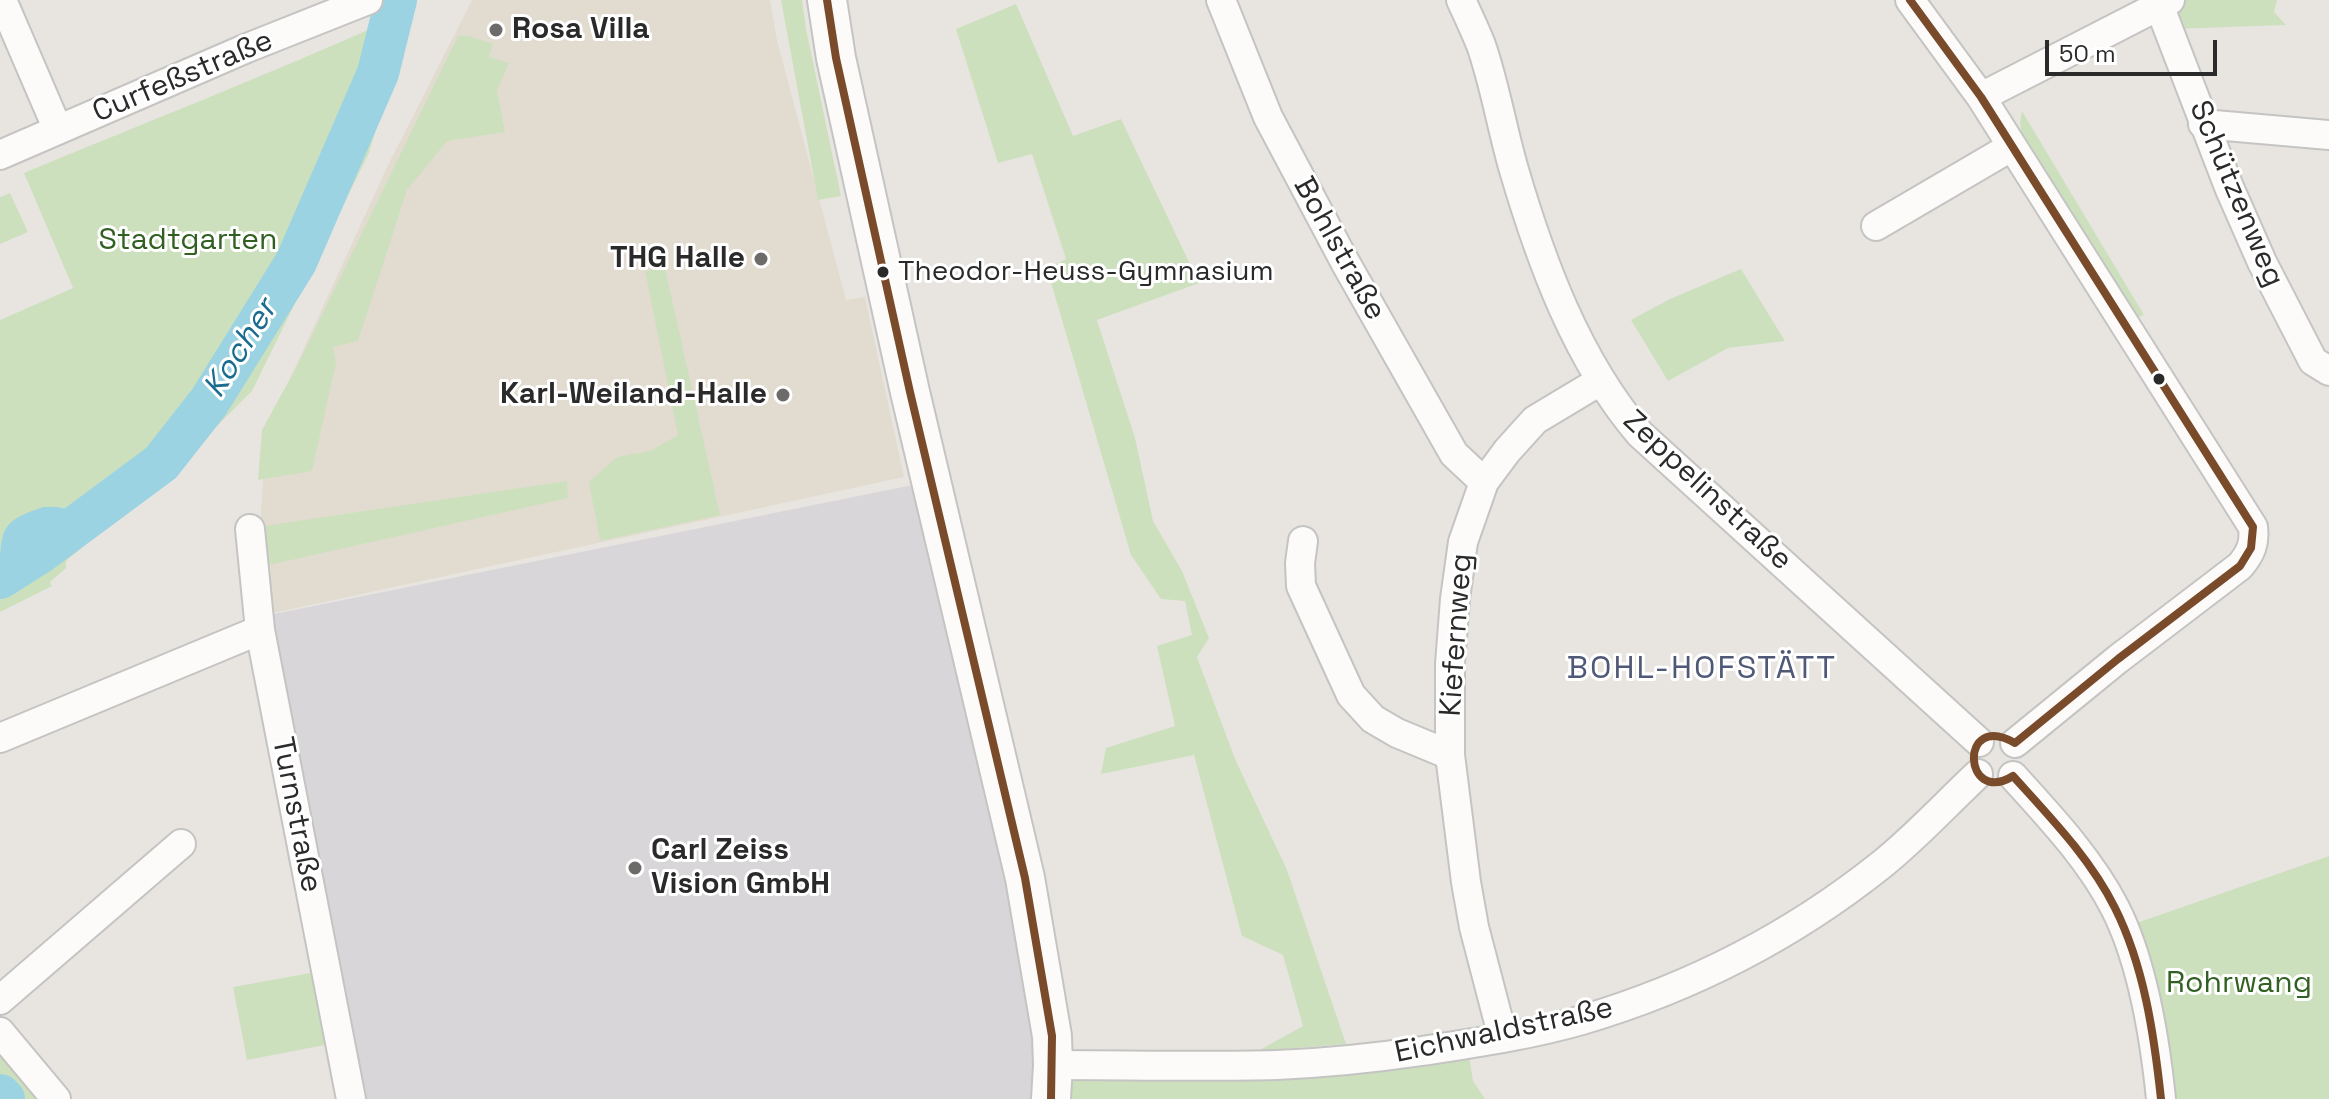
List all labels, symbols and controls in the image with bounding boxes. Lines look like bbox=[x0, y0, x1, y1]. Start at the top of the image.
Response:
place label: Rosa Villa bbox=[512, 12, 650, 48]
marker: Rosa Villa bbox=[487, 21, 505, 39]
street label: Curfeßstraße bbox=[88, 23, 278, 131]
scale bar bbox=[2049, 24, 2221, 74]
text: 50 m bbox=[2059, 38, 2116, 69]
street label: Schützenweg bbox=[2181, 96, 2291, 292]
street label: Bohlstraße bbox=[1285, 171, 1393, 327]
park label: Stadtgarten bbox=[99, 223, 277, 259]
place label: THG Halle bbox=[610, 241, 745, 277]
marker: THG Halle bbox=[752, 250, 770, 268]
place label: Theodor-Heuss-Gymnasium bbox=[898, 255, 1274, 289]
marker: Theodor-Heuss-Gymnasium bbox=[875, 264, 891, 280]
water label: Kocher bbox=[196, 293, 286, 405]
unlabelled marker bbox=[2151, 371, 2167, 387]
place label: Karl-Weiland-Halle bbox=[500, 377, 767, 413]
marker: Karl-Weiland-Halle bbox=[774, 386, 792, 404]
street label: Zeppelinstraße bbox=[1615, 403, 1799, 579]
street label: Kiefernweg bbox=[1433, 552, 1481, 718]
district label: BOHL-HOFSTÄTT bbox=[1567, 650, 1837, 688]
street label: Turnstraße bbox=[263, 734, 329, 896]
place label: Carl Zeiss Vision GmbH bbox=[651, 833, 830, 904]
marker: Carl Zeiss Vision GmbH bbox=[626, 859, 644, 877]
park label: Rohrwang bbox=[2166, 966, 2312, 1002]
street label: Eichwaldstraße bbox=[1392, 990, 1616, 1072]

